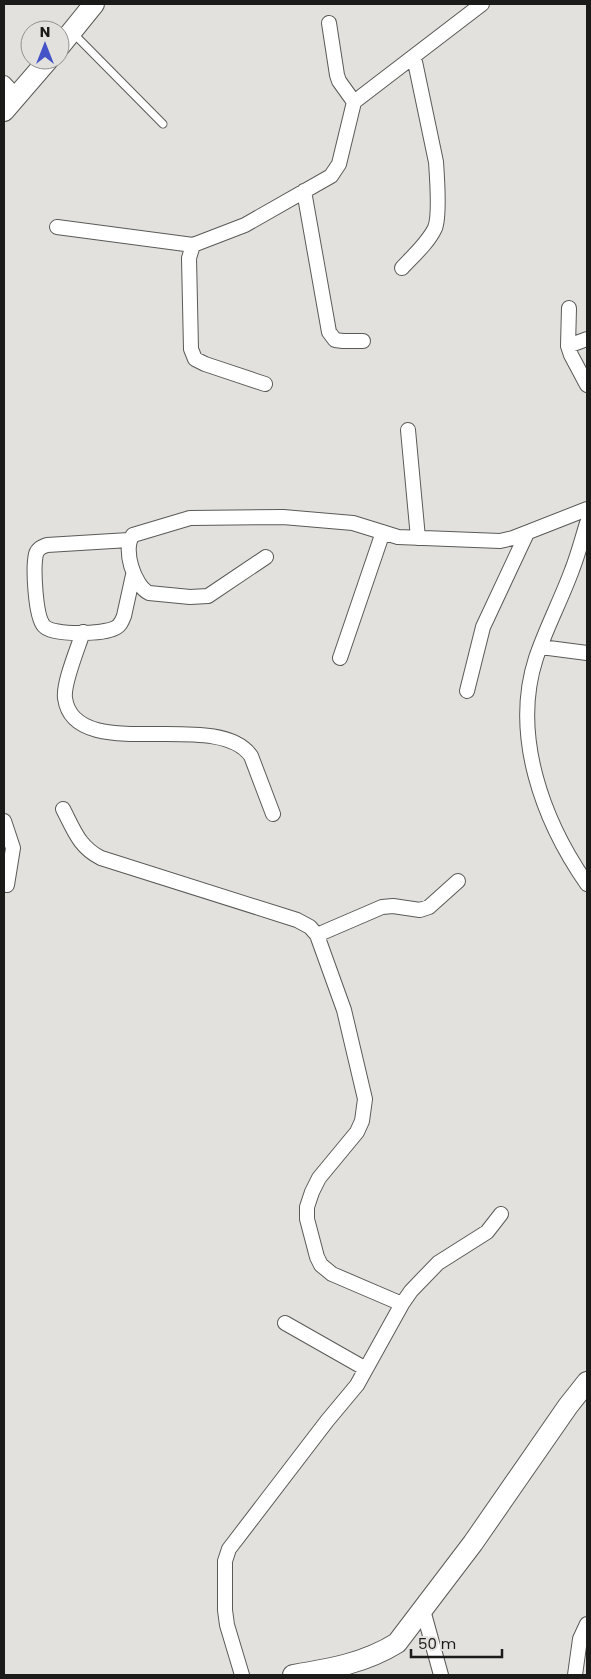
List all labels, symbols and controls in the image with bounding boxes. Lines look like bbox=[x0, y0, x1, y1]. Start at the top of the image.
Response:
north arrow bbox=[20, 20, 70, 70]
text: N bbox=[40, 22, 50, 42]
scale bar bbox=[411, 1626, 502, 1658]
text: 50 m bbox=[418, 1633, 456, 1654]

